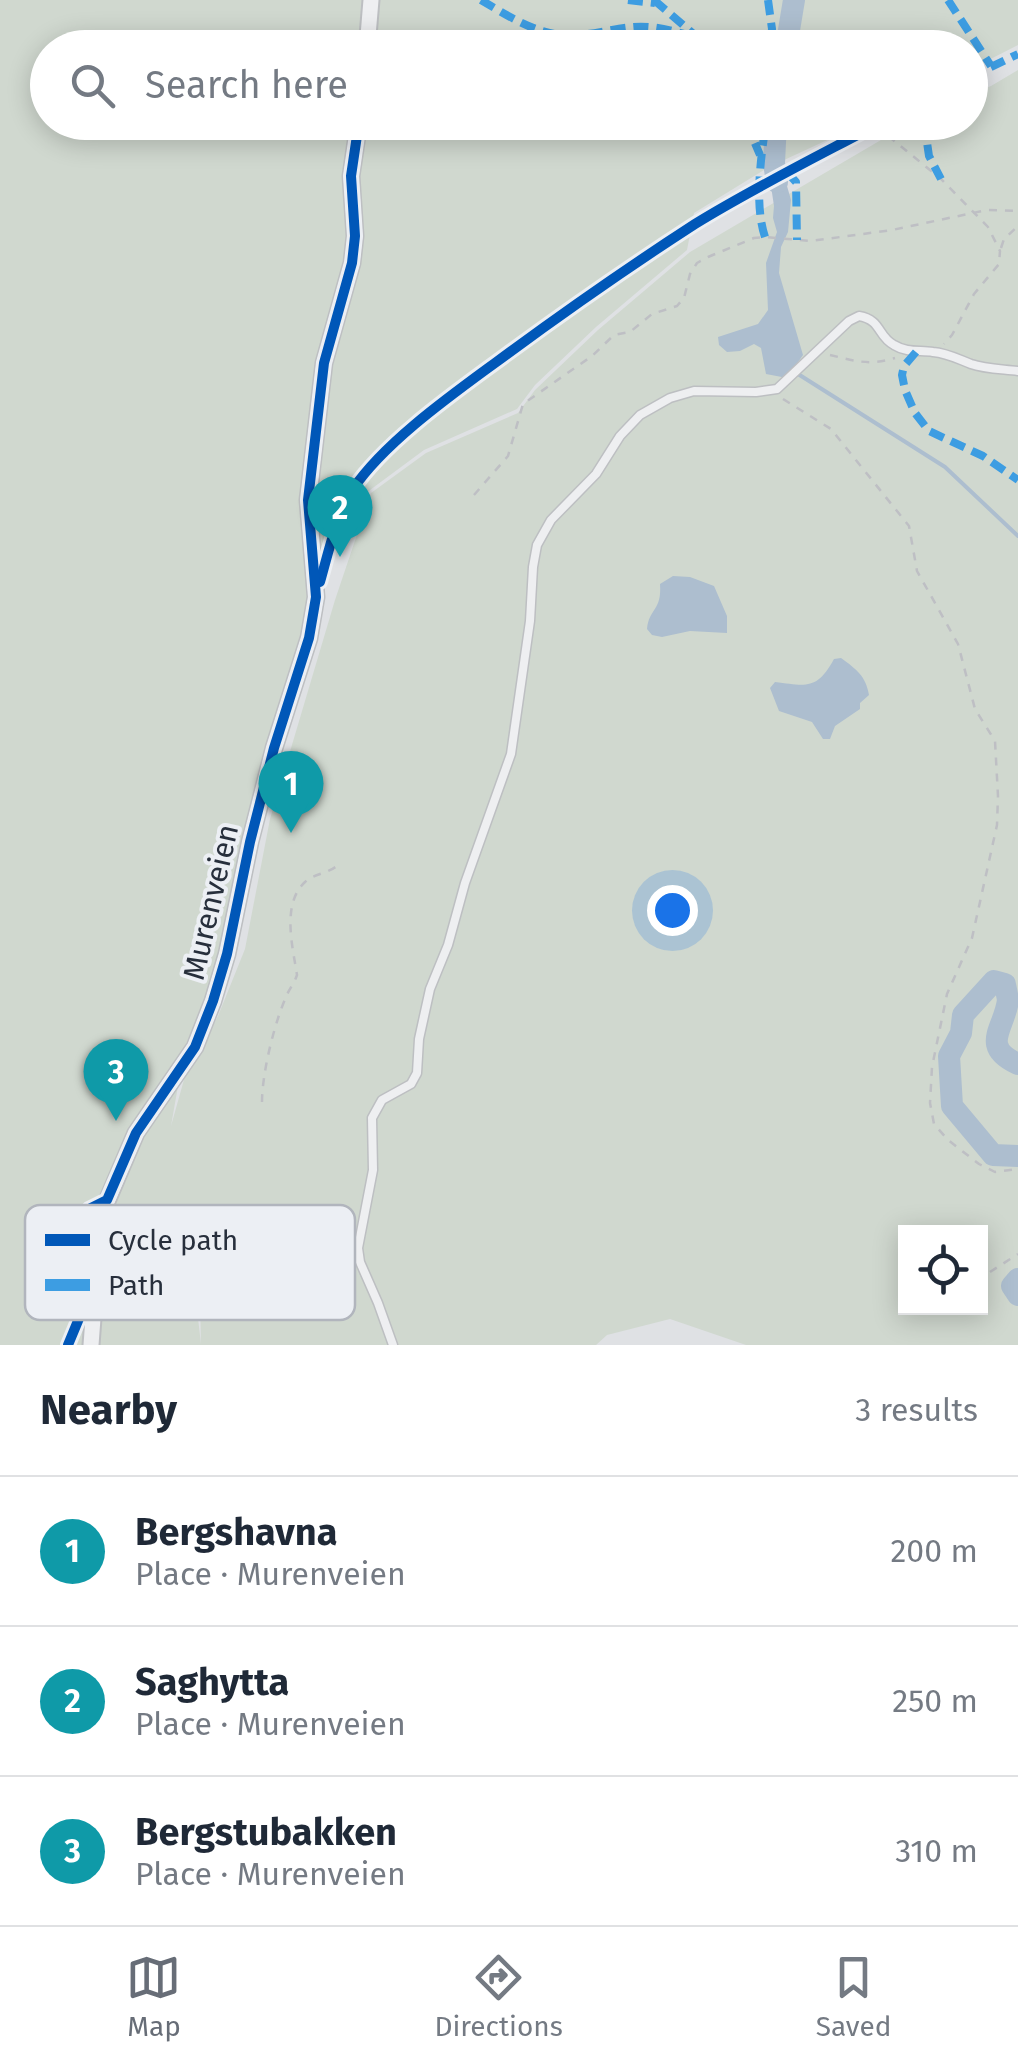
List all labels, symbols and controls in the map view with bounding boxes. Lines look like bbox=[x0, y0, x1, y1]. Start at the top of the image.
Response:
search box bbox=[30, 30, 988, 140]
icon: search bbox=[65, 58, 120, 113]
text: Search here bbox=[145, 62, 348, 108]
pin: 2 bbox=[308, 474, 372, 557]
pin: 1 bbox=[258, 750, 324, 833]
street label: Murenveien bbox=[176, 821, 246, 983]
your location bbox=[647, 885, 698, 936]
pin: 3 bbox=[84, 1038, 148, 1121]
legend bbox=[25, 1205, 355, 1320]
text: Cycle path bbox=[108, 1224, 238, 1257]
map controls bbox=[898, 1225, 988, 1315]
button: locate bbox=[898, 1225, 988, 1315]
text: Path bbox=[108, 1269, 164, 1302]
text: Nearby bbox=[40, 1385, 177, 1435]
text: 3 results bbox=[855, 1391, 978, 1429]
text: Bergshavna bbox=[135, 1509, 338, 1555]
text: 1 bbox=[65, 1532, 80, 1570]
text: 200 m bbox=[891, 1532, 978, 1570]
text: Place · Murenveien bbox=[135, 1555, 406, 1593]
text: Saghytta bbox=[135, 1659, 289, 1705]
text: 2 bbox=[64, 1682, 81, 1720]
text: 250 m bbox=[892, 1682, 978, 1720]
text: Place · Murenveien bbox=[135, 1705, 406, 1743]
text: Bergstubakken bbox=[135, 1809, 397, 1855]
text: 3 bbox=[64, 1832, 81, 1870]
text: 310 m bbox=[895, 1832, 978, 1870]
text: Place · Murenveien bbox=[135, 1855, 406, 1893]
tab: Map bbox=[126, 1950, 181, 2043]
tab: Directions bbox=[434, 1950, 563, 2043]
tab: Saved bbox=[816, 1950, 892, 2043]

